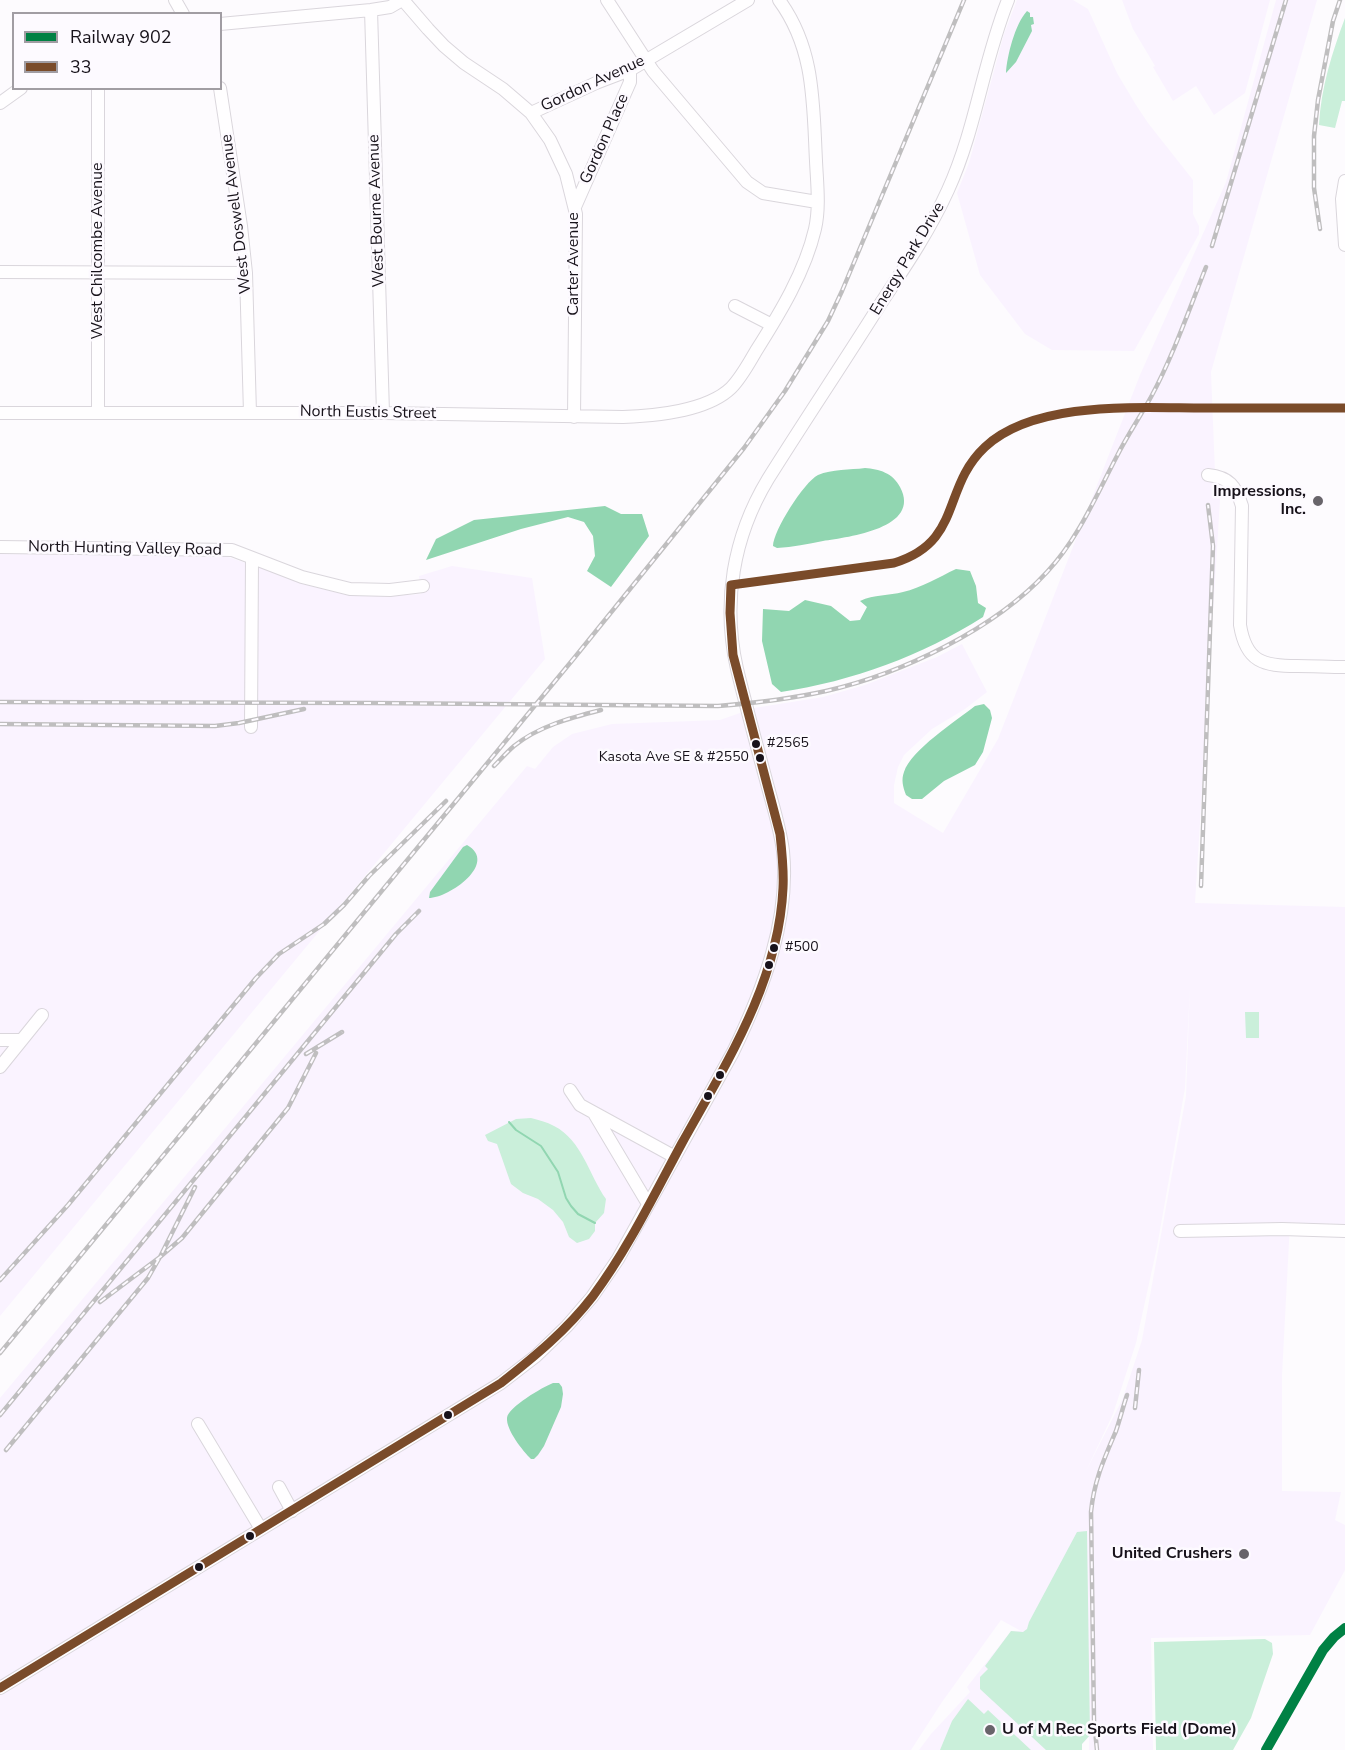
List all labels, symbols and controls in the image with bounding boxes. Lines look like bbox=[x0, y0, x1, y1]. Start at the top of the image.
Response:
legend bbox=[12, 12, 222, 90]
text: Railway 902 bbox=[70, 25, 172, 49]
street label: Gordon Avenue bbox=[538, 52, 648, 116]
text: 33 bbox=[70, 55, 92, 79]
street label: Gordon Place bbox=[577, 91, 633, 187]
street label: West Doswell Avenue bbox=[218, 133, 256, 295]
street label: West Bourne Avenue bbox=[365, 134, 389, 288]
street label: West Chilcombe Avenue bbox=[88, 163, 108, 339]
street label: Energy Park Drive bbox=[867, 199, 949, 319]
street label: Carter Avenue bbox=[564, 212, 584, 316]
street label: North Eustis Street bbox=[300, 402, 436, 424]
place label: Impressions, Inc. bbox=[1213, 482, 1306, 520]
marker: Impressions, Inc. bbox=[1311, 494, 1325, 508]
street label: North Hunting Valley Road bbox=[28, 538, 222, 560]
place label: #2565 bbox=[767, 736, 809, 752]
marker: #2565 bbox=[750, 738, 762, 750]
place label: Kasota Ave SE & #2550 bbox=[599, 750, 749, 766]
marker: Kasota Ave SE & #2550 bbox=[754, 752, 766, 764]
place label: #500 bbox=[785, 940, 819, 956]
marker: #500 bbox=[768, 942, 780, 954]
unlabelled marker bbox=[763, 959, 775, 971]
unlabelled marker bbox=[714, 1069, 726, 1081]
unlabelled marker bbox=[702, 1090, 714, 1102]
unlabelled marker bbox=[442, 1409, 454, 1421]
unlabelled marker bbox=[244, 1530, 256, 1542]
place label: United Crushers bbox=[1112, 1544, 1232, 1564]
marker: United Crushers bbox=[1237, 1547, 1251, 1561]
unlabelled marker bbox=[193, 1561, 205, 1573]
place label: U of M Rec Sports Field (Dome) bbox=[1002, 1720, 1237, 1740]
marker: U of M Rec Sports Field (Dome) bbox=[983, 1723, 997, 1737]

